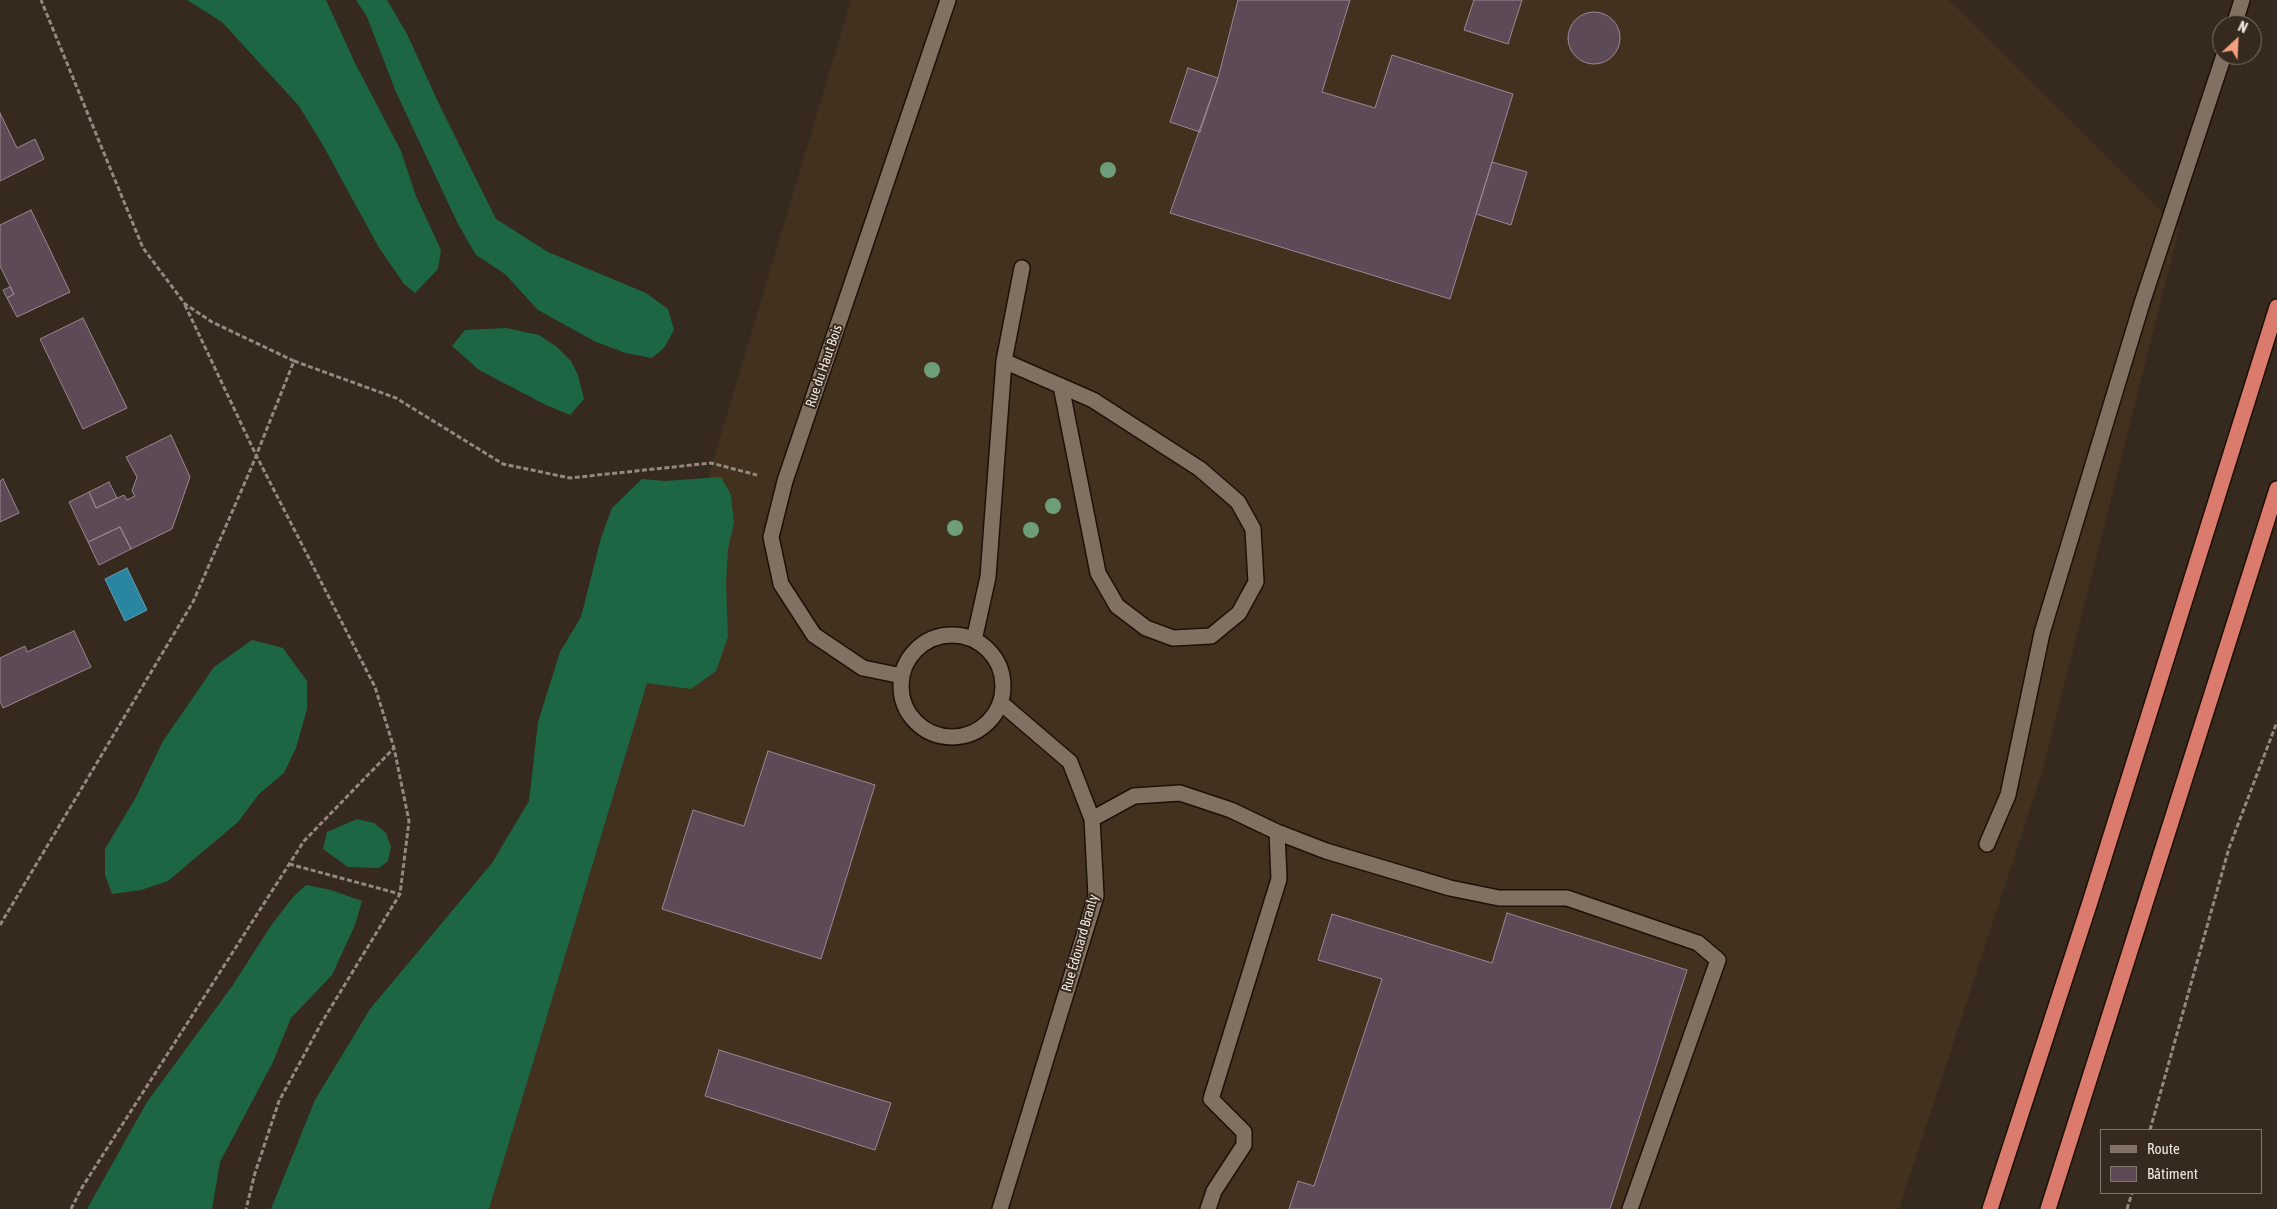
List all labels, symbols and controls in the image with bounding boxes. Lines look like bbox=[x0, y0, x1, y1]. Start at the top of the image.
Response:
north arrow bbox=[2212, 15, 2262, 65]
text: N bbox=[2236, 18, 2250, 36]
street label: Rue du Haut Bois bbox=[802, 323, 846, 409]
street label: Rue Édouard Branly bbox=[1058, 892, 1102, 994]
legend bbox=[2100, 1129, 2262, 1194]
text: Route bbox=[2147, 1140, 2180, 1157]
text: Bâtiment bbox=[2147, 1165, 2198, 1182]

